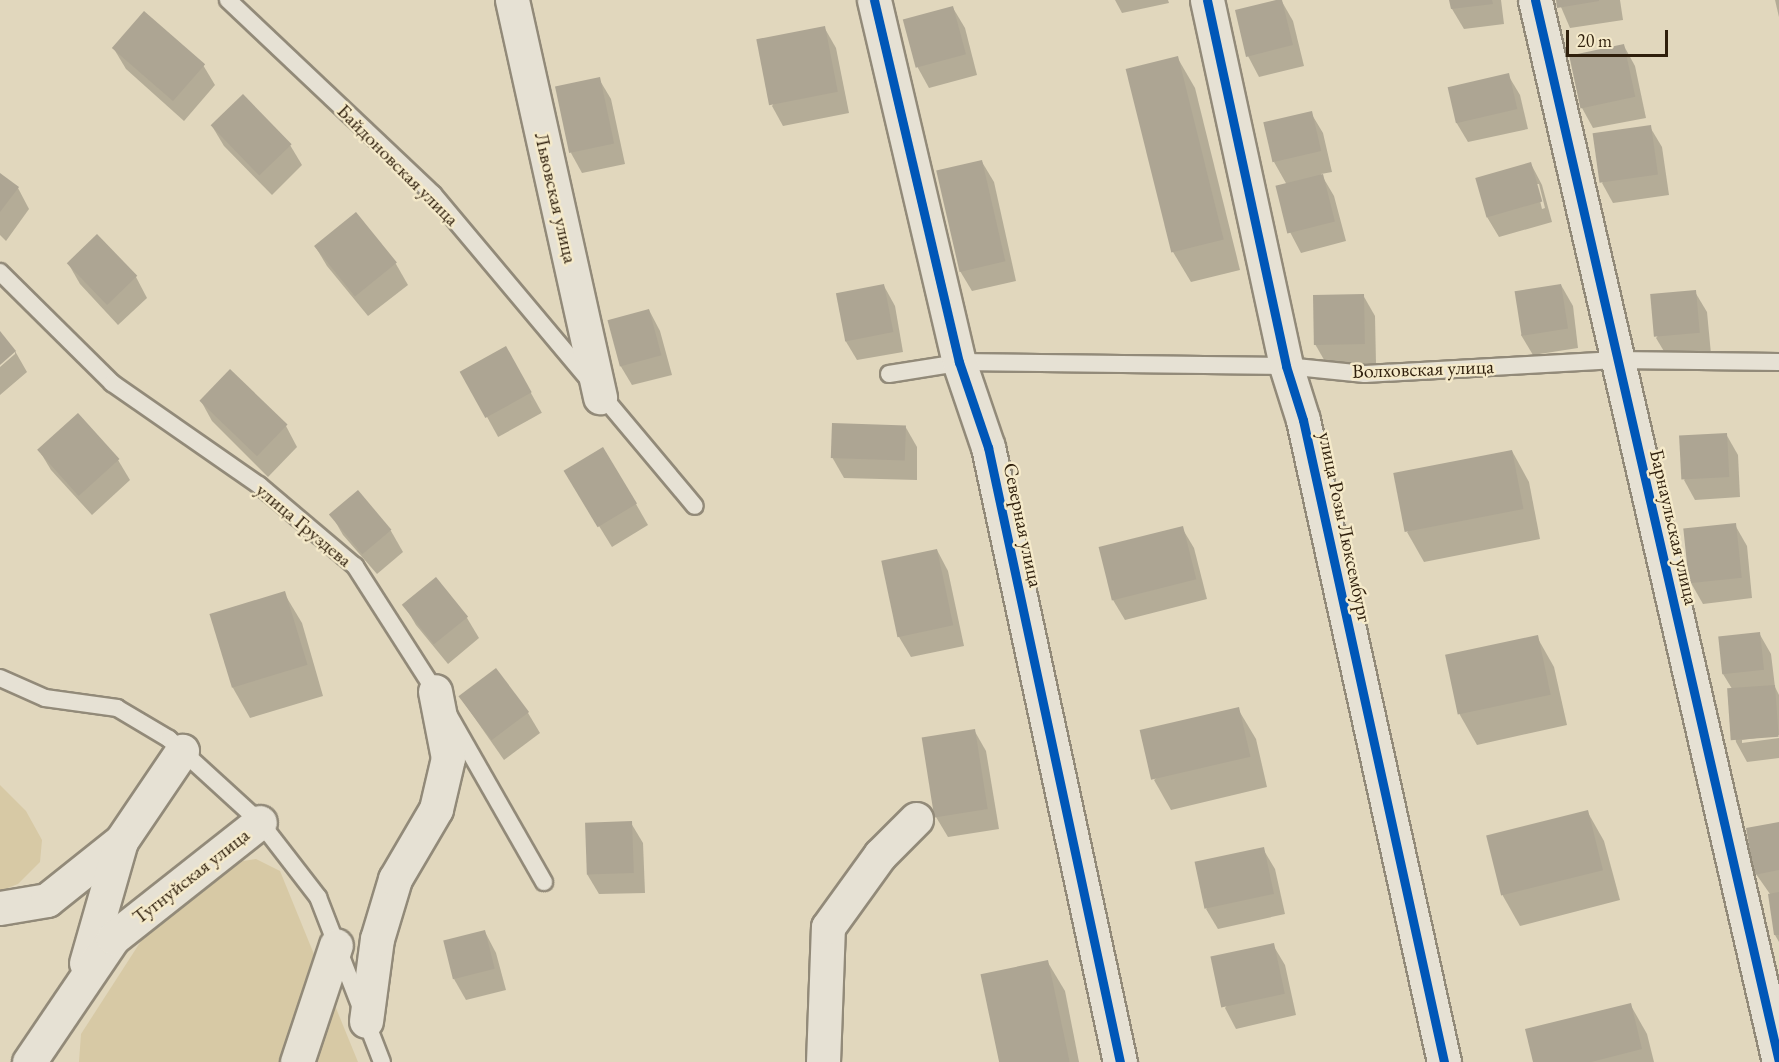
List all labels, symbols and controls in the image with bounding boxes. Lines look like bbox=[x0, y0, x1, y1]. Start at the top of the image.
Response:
scale bar bbox=[1569, 18, 1671, 56]
text: 20 m bbox=[1577, 29, 1612, 52]
street label: Байдоновская улица bbox=[332, 99, 464, 231]
street label: Львовская улица bbox=[529, 130, 583, 266]
street label: Волховская улица bbox=[1352, 355, 1494, 383]
street label: улица Розы Люксембург bbox=[1313, 430, 1377, 624]
street label: Барнаульская улица bbox=[1644, 447, 1704, 607]
street label: Северная улица bbox=[998, 461, 1048, 589]
street label: улица Груздева bbox=[251, 478, 357, 572]
street label: Тугнуйская улица bbox=[128, 823, 254, 929]

